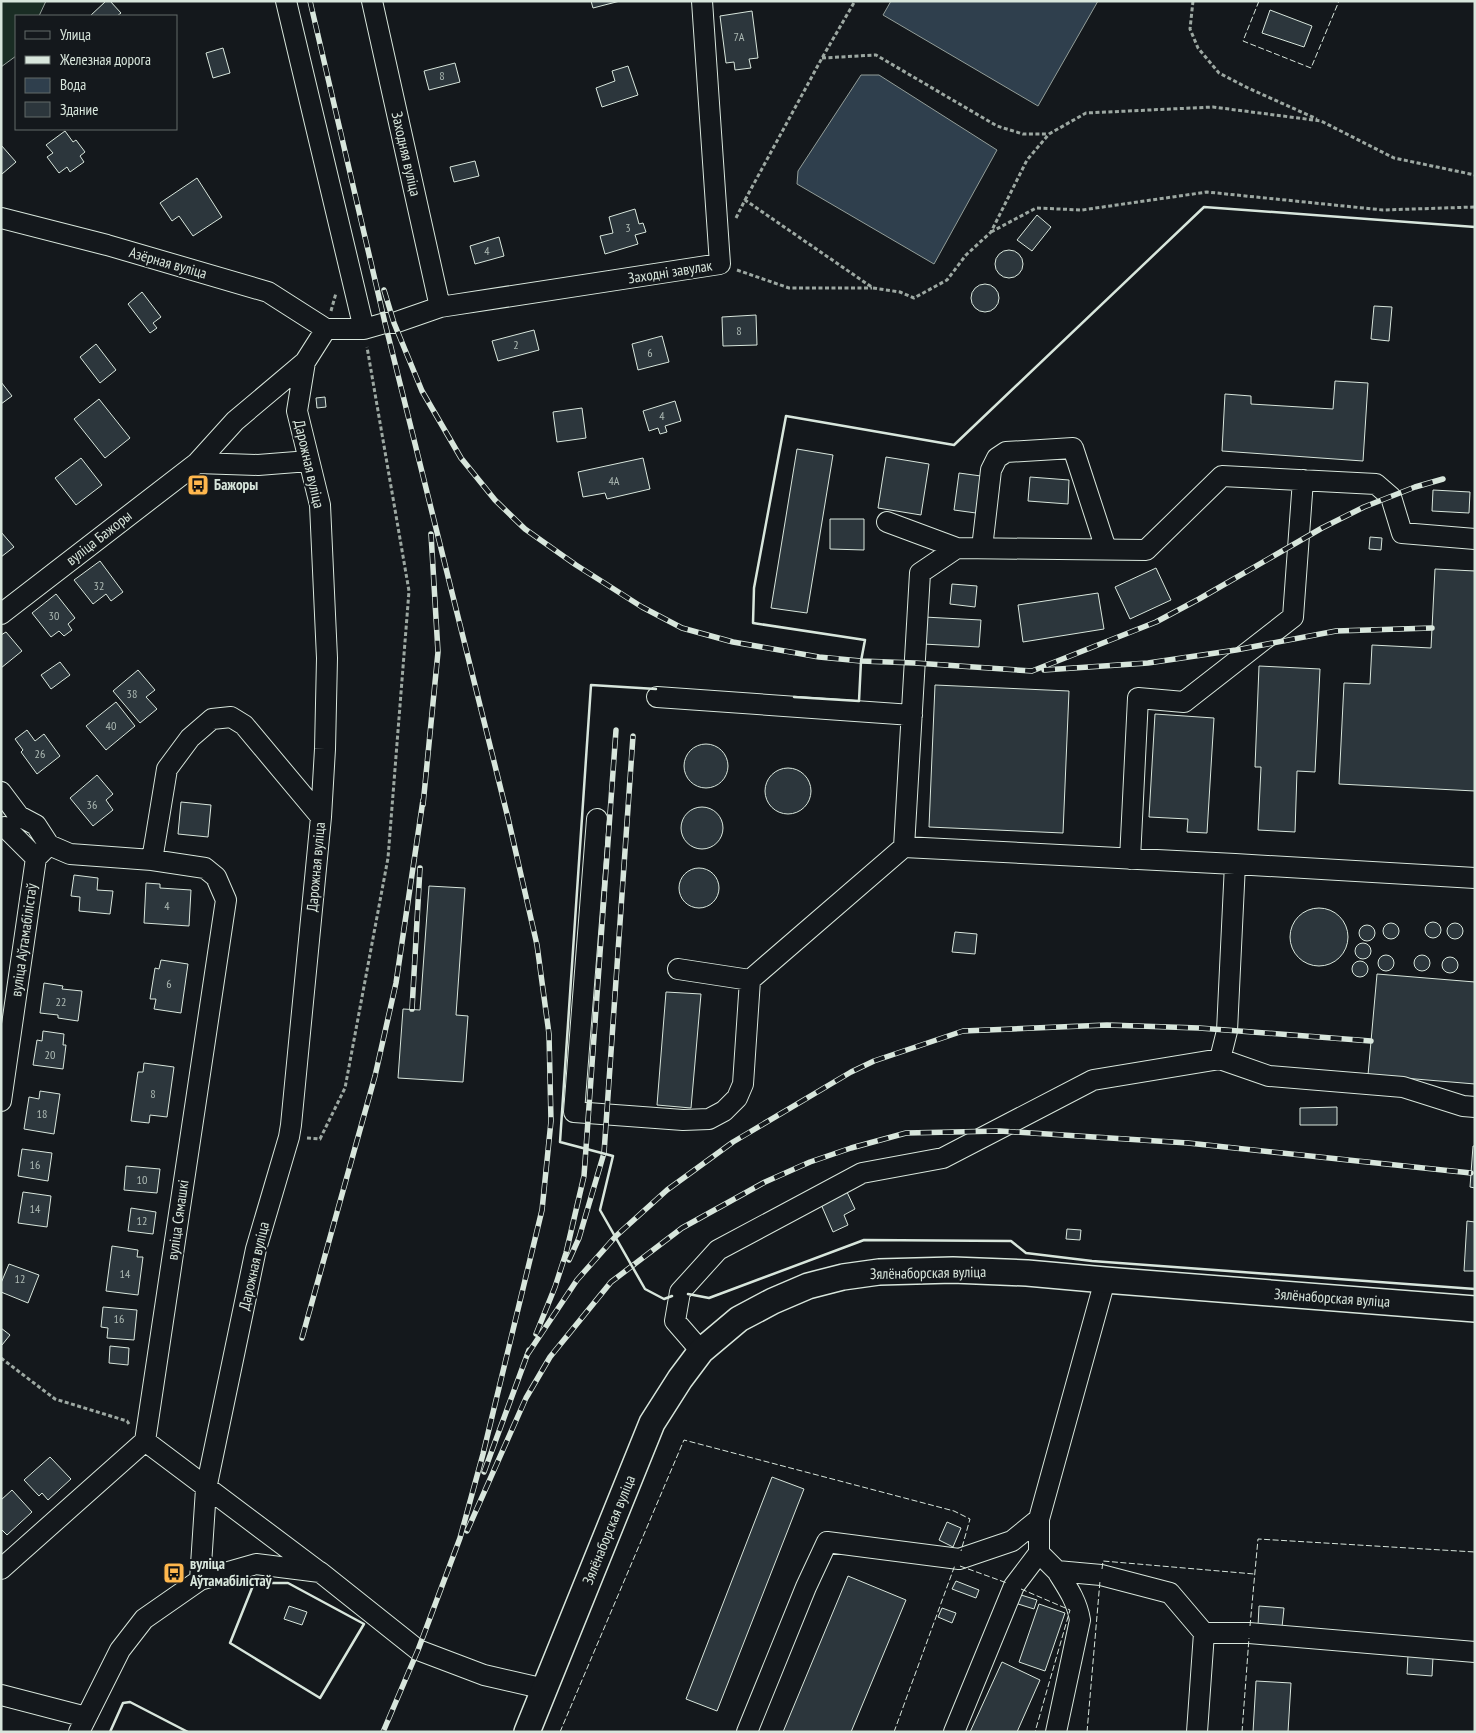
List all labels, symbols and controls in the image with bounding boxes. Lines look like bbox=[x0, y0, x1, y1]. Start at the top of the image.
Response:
legend bbox=[15, 15, 178, 130]
text: Улица bbox=[60, 25, 91, 44]
house number: 7А bbox=[733, 29, 745, 44]
text: Железная дорога bbox=[59, 50, 151, 69]
house number: 8 bbox=[439, 68, 445, 83]
text: Вода bbox=[60, 75, 86, 94]
text: Здание bbox=[60, 100, 98, 119]
street label: Заходняя вуліца bbox=[388, 110, 425, 198]
house number: 3 bbox=[625, 220, 631, 235]
street label: Азёрная вуліца bbox=[127, 242, 209, 283]
house number: 4 bbox=[484, 243, 490, 258]
street label: Заходні завулак bbox=[626, 255, 714, 288]
house number: 8 bbox=[736, 323, 742, 338]
house number: 2 bbox=[513, 337, 519, 352]
house number: 6 bbox=[647, 345, 653, 360]
house number: 4 bbox=[659, 408, 665, 423]
street label: Дарожная вуліца bbox=[290, 418, 329, 510]
bus stop icon: Бажоры bbox=[186, 473, 210, 497]
house number: 4А bbox=[608, 473, 620, 488]
place label: Бажоры bbox=[214, 475, 258, 494]
street label: вуліца Бажоры bbox=[62, 506, 135, 569]
house number: 32 bbox=[94, 578, 104, 593]
house number: 30 bbox=[49, 608, 59, 623]
house number: 38 bbox=[127, 686, 137, 701]
house number: 40 bbox=[106, 718, 116, 733]
house number: 26 bbox=[35, 746, 45, 761]
house number: 36 bbox=[87, 797, 97, 812]
street label: Дарожная вуліца bbox=[302, 821, 329, 913]
street label: вуліца Аўтамабілістаў bbox=[6, 882, 41, 998]
house number: 4 bbox=[164, 898, 170, 913]
house number: 6 bbox=[166, 976, 172, 991]
house number: 22 bbox=[56, 994, 66, 1009]
house number: 20 bbox=[45, 1047, 55, 1062]
house number: 8 bbox=[150, 1086, 156, 1101]
house number: 18 bbox=[37, 1106, 47, 1121]
house number: 16 bbox=[30, 1157, 40, 1172]
house number: 10 bbox=[137, 1172, 147, 1187]
street label: вуліца Сямашкі bbox=[162, 1179, 193, 1261]
house number: 14 bbox=[30, 1201, 41, 1216]
house number: 12 bbox=[137, 1213, 147, 1228]
street label: Дарожная вуліца bbox=[234, 1220, 273, 1312]
street label: Зялёнаборская вуліца bbox=[870, 1262, 986, 1283]
house number: 14 bbox=[120, 1266, 131, 1281]
house number: 12 bbox=[15, 1271, 25, 1286]
street label: Зялёнаборская вуліца bbox=[1273, 1284, 1391, 1311]
house number: 16 bbox=[114, 1311, 124, 1326]
street label: Зялёнаборская вуліца bbox=[578, 1472, 639, 1587]
place label: вуліца Аўтамабілістаў bbox=[189, 1554, 273, 1590]
bus stop icon: вуліца Аўтамабілістаў bbox=[162, 1561, 186, 1585]

